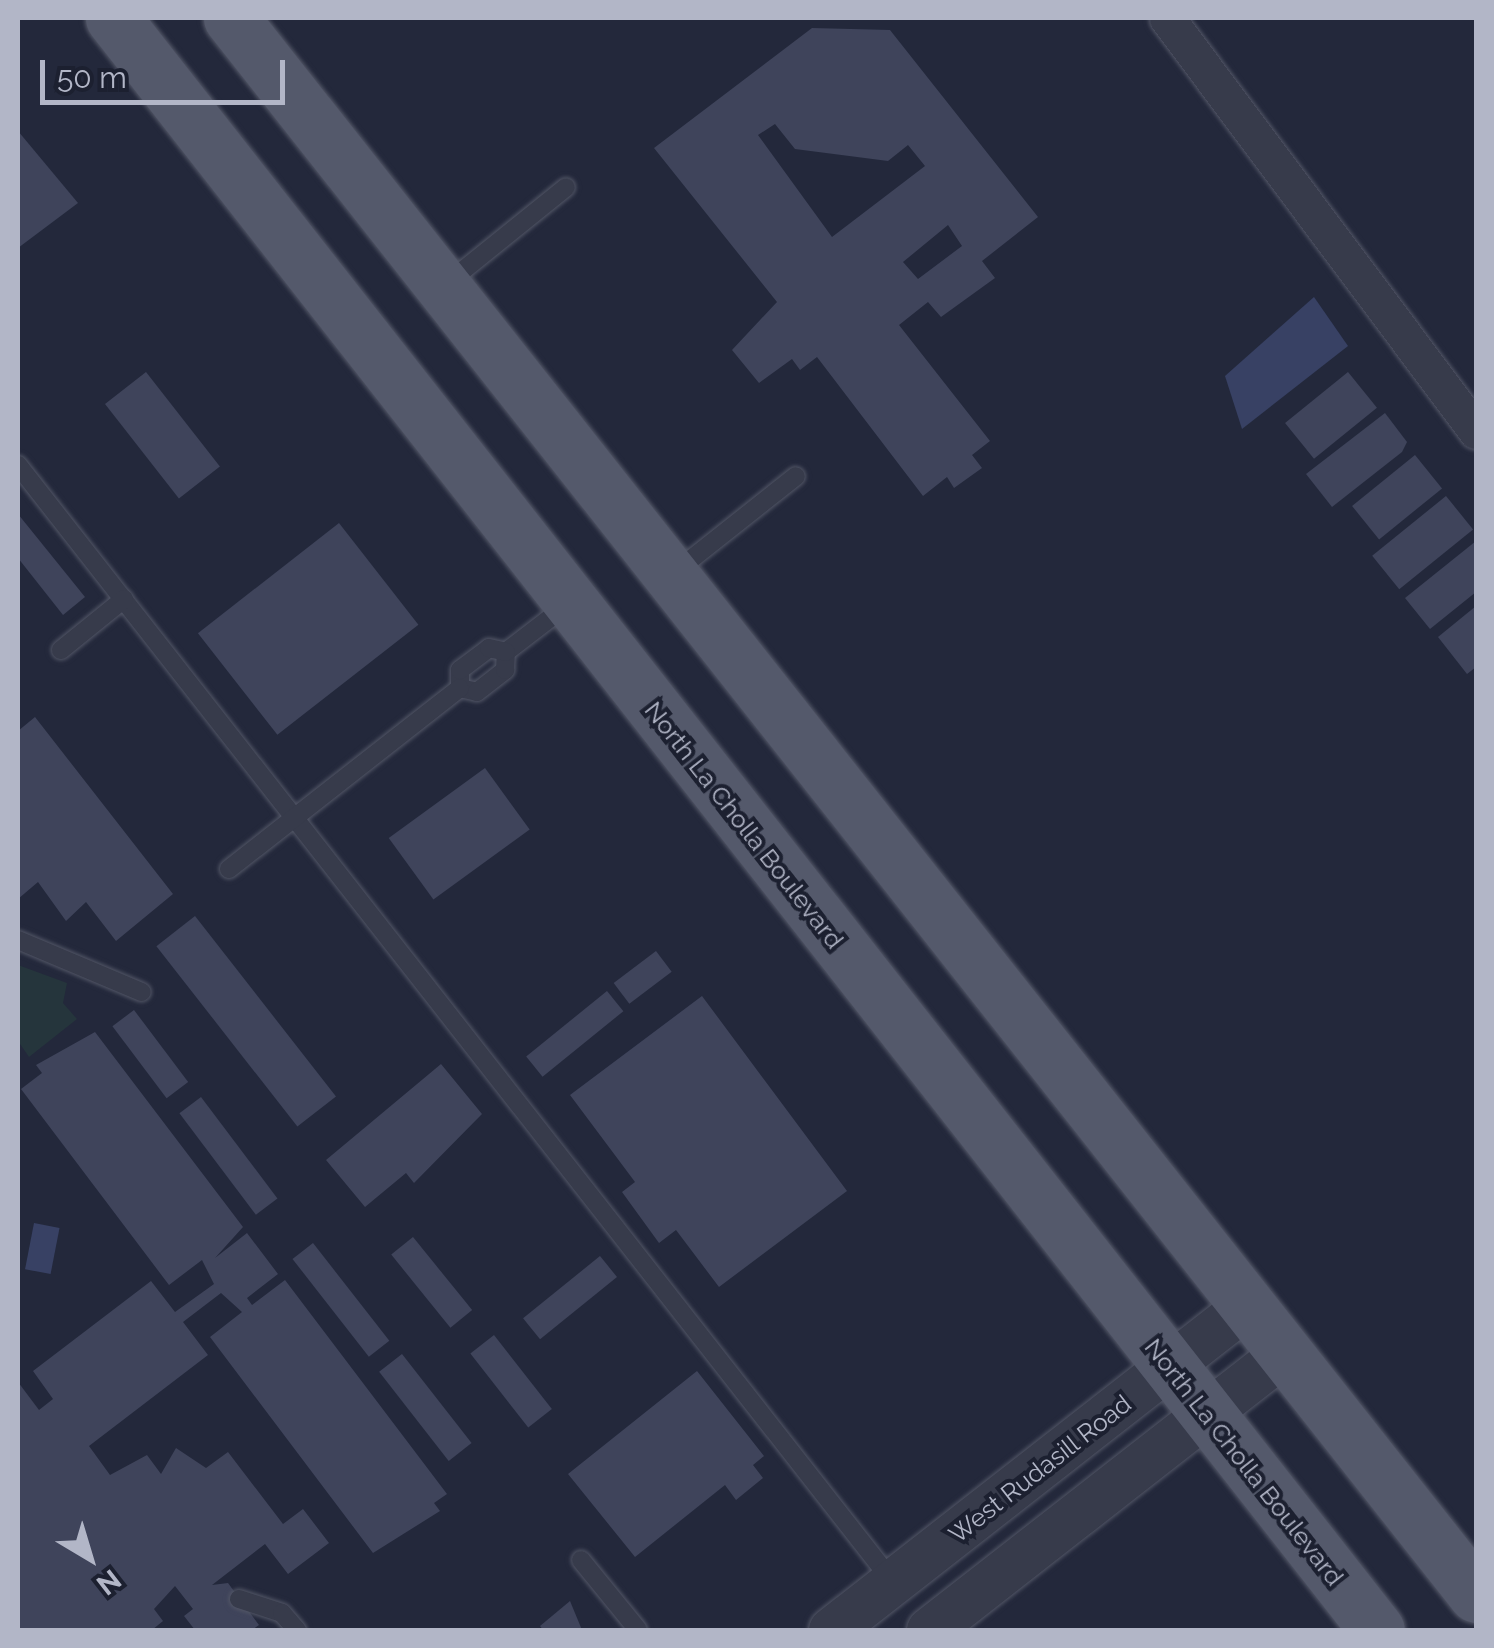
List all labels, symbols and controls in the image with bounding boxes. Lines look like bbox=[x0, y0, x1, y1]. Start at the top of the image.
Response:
scale bar bbox=[45, 40, 290, 102]
text: 50 m bbox=[57, 60, 127, 95]
street label: North La Cholla Boulevard bbox=[638, 696, 850, 954]
street label: North La Cholla Boulevard bbox=[1138, 1333, 1350, 1591]
street label: West Rudasill Road bbox=[943, 1388, 1137, 1550]
north arrow bbox=[40, 1508, 140, 1608]
text: N bbox=[90, 1562, 127, 1602]

